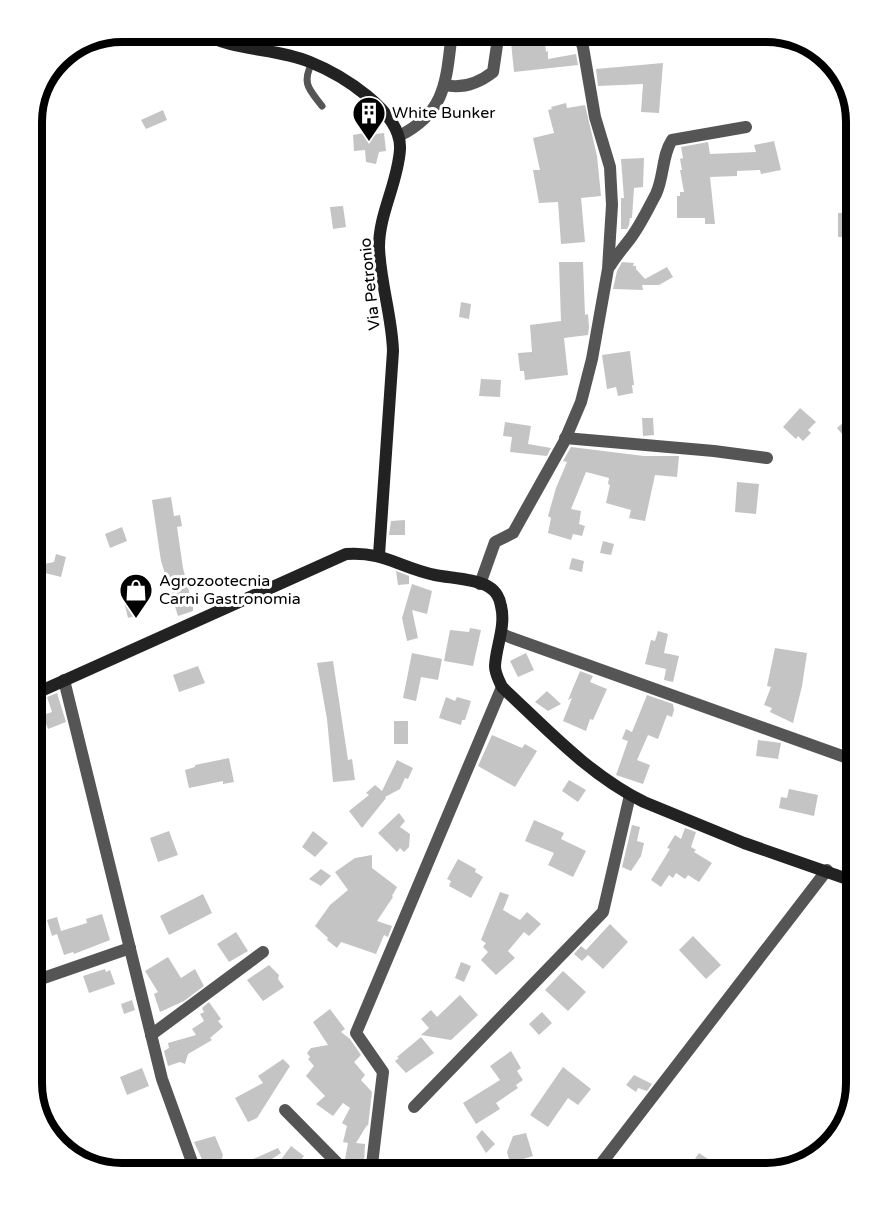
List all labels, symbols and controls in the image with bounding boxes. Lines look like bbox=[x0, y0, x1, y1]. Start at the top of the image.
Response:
building icon: White Bunker bbox=[351, 95, 387, 142]
place label: White Bunker bbox=[392, 103, 496, 123]
street label: Via Petronio bbox=[355, 237, 385, 331]
place label: Agrozootecnia Carni Gastronomia bbox=[159, 571, 301, 609]
shop icon: Agrozootecnia Carni Gastronomia bbox=[118, 572, 154, 619]

